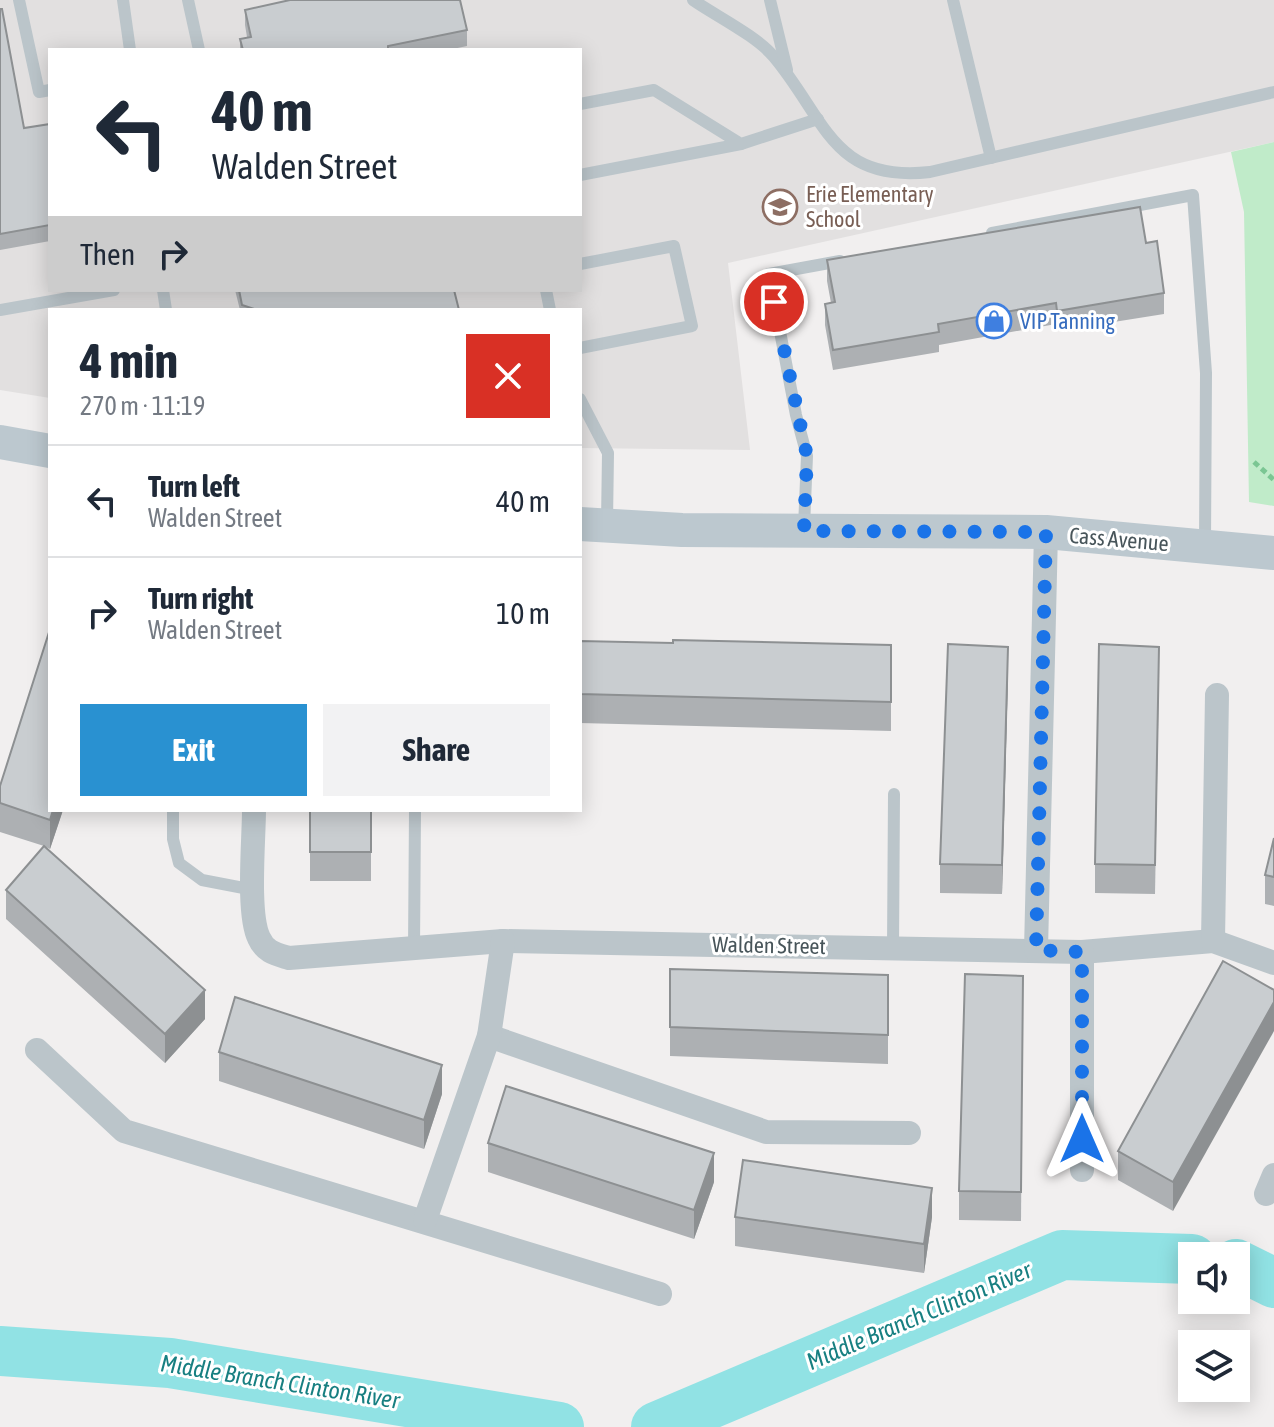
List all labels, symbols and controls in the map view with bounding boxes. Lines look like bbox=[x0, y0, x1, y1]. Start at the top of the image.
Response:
text: 40 m bbox=[212, 79, 313, 143]
icon: left bbox=[80, 80, 184, 184]
text: Walden Street bbox=[212, 145, 398, 187]
place label: Erie Elementary School bbox=[806, 181, 934, 232]
school or university icon: Erie Elementary School bbox=[761, 188, 799, 226]
icon: right bbox=[151, 232, 195, 276]
text: Then bbox=[80, 237, 135, 271]
pin bbox=[740, 268, 808, 336]
icon: arrive bbox=[752, 280, 796, 324]
shop icon: VIP Tanning bbox=[975, 302, 1013, 340]
place label: VIP Tanning bbox=[1020, 308, 1116, 334]
text: 4 min bbox=[80, 333, 178, 388]
button: close bbox=[466, 334, 550, 418]
text: 270 m · 11:19 bbox=[80, 391, 205, 421]
text: Turn left bbox=[148, 469, 240, 503]
icon: left bbox=[80, 479, 124, 523]
text: 40 m bbox=[496, 484, 550, 518]
text: Walden Street bbox=[148, 503, 282, 533]
street label: Cass Avenue bbox=[1068, 522, 1170, 556]
text: Turn right bbox=[148, 581, 254, 615]
icon: right bbox=[80, 591, 124, 635]
text: 10 m bbox=[496, 596, 550, 630]
text: Walden Street bbox=[148, 615, 282, 645]
button: Exit bbox=[80, 704, 307, 796]
button: Share bbox=[323, 704, 550, 796]
street label: Walden Street bbox=[712, 931, 826, 959]
position arrow bbox=[1040, 1097, 1124, 1181]
map controls bbox=[1178, 1242, 1250, 1402]
button: sound bbox=[1178, 1242, 1250, 1314]
water label: Middle Branch Clinton River bbox=[803, 1256, 1036, 1375]
button: layers bbox=[1178, 1330, 1250, 1402]
water label: Middle Branch Clinton River bbox=[159, 1349, 402, 1414]

